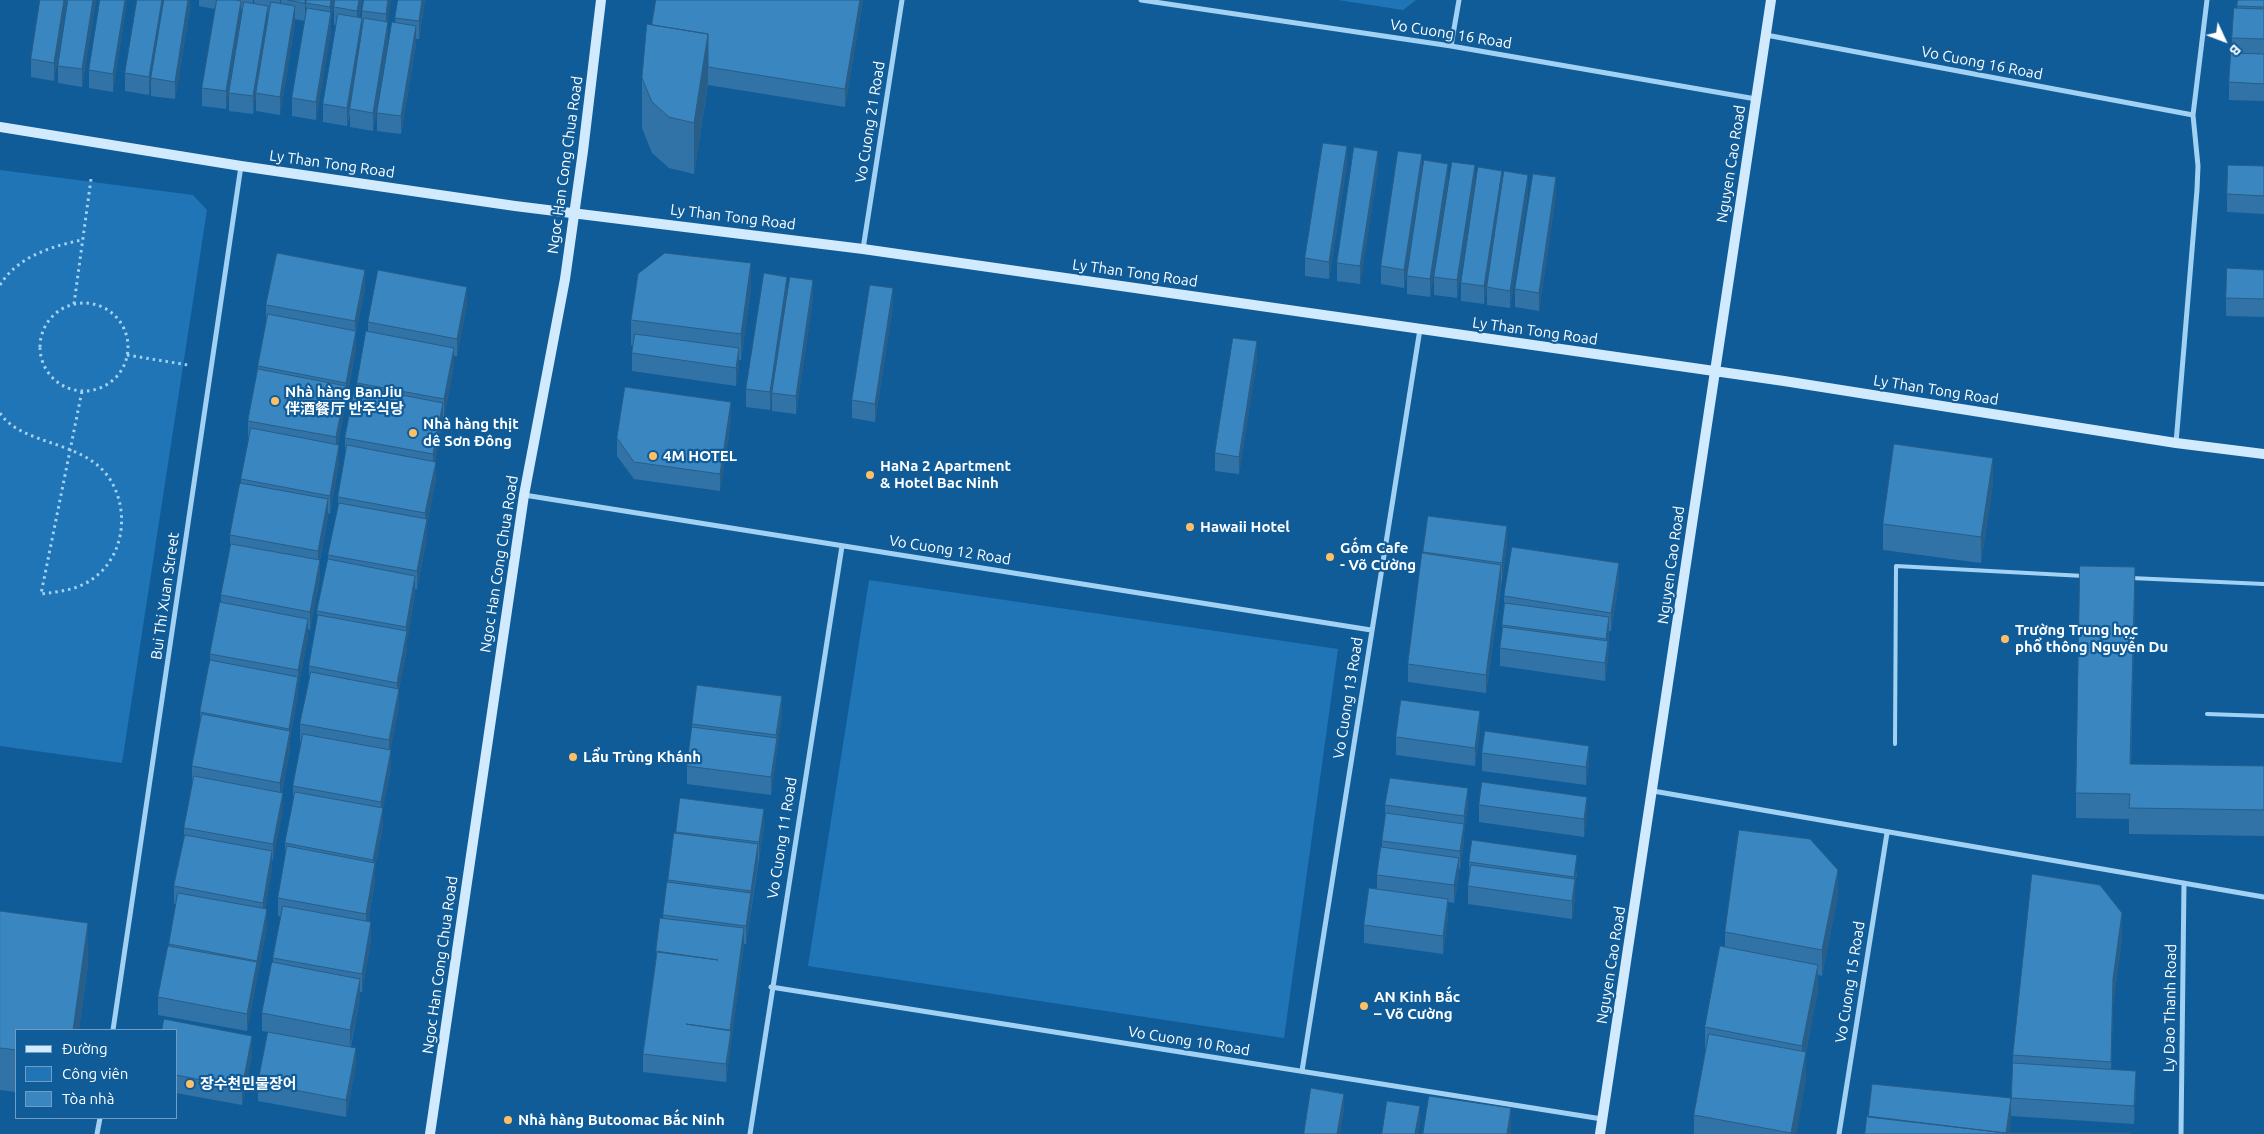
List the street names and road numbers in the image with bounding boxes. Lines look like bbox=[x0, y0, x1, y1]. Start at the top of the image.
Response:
street label: Vo Cuong 16 Road bbox=[1389, 15, 1513, 53]
street label: Vo Cuong 16 Road bbox=[1920, 42, 2044, 84]
street label: Vo Cuong 21 Road bbox=[851, 60, 889, 184]
street label: Ngoc Han Cong Chua Road bbox=[544, 75, 586, 255]
street label: Nguyen Cao Road bbox=[1713, 104, 1749, 224]
street label: Ly Than Tong Road bbox=[268, 146, 396, 182]
street label: Ly Than Tong Road bbox=[669, 200, 797, 234]
street label: Ly Than Tong Road bbox=[1071, 255, 1199, 291]
street label: Ly Than Tong Road bbox=[1471, 313, 1599, 349]
street label: Ly Than Tong Road bbox=[1872, 371, 2000, 409]
street label: Ngoc Han Cong Chua Road bbox=[476, 474, 522, 654]
street label: Nguyen Cao Road bbox=[1654, 505, 1688, 625]
street label: Bui Thi Xuan Street bbox=[147, 531, 183, 661]
street label: Vo Cuong 12 Road bbox=[888, 531, 1012, 569]
street label: Vo Cuong 13 Road bbox=[1329, 636, 1367, 760]
street label: Vo Cuong 11 Road bbox=[763, 776, 801, 900]
street label: Ngoc Han Cong Chua Road bbox=[419, 875, 461, 1055]
street label: Nguyen Cao Road bbox=[1593, 905, 1629, 1025]
street label: Vo Cuong 15 Road bbox=[1831, 920, 1869, 1044]
street label: Ly Dao Thanh Road bbox=[2160, 944, 2180, 1072]
street label: Vo Cuong 10 Road bbox=[1127, 1022, 1251, 1060]

